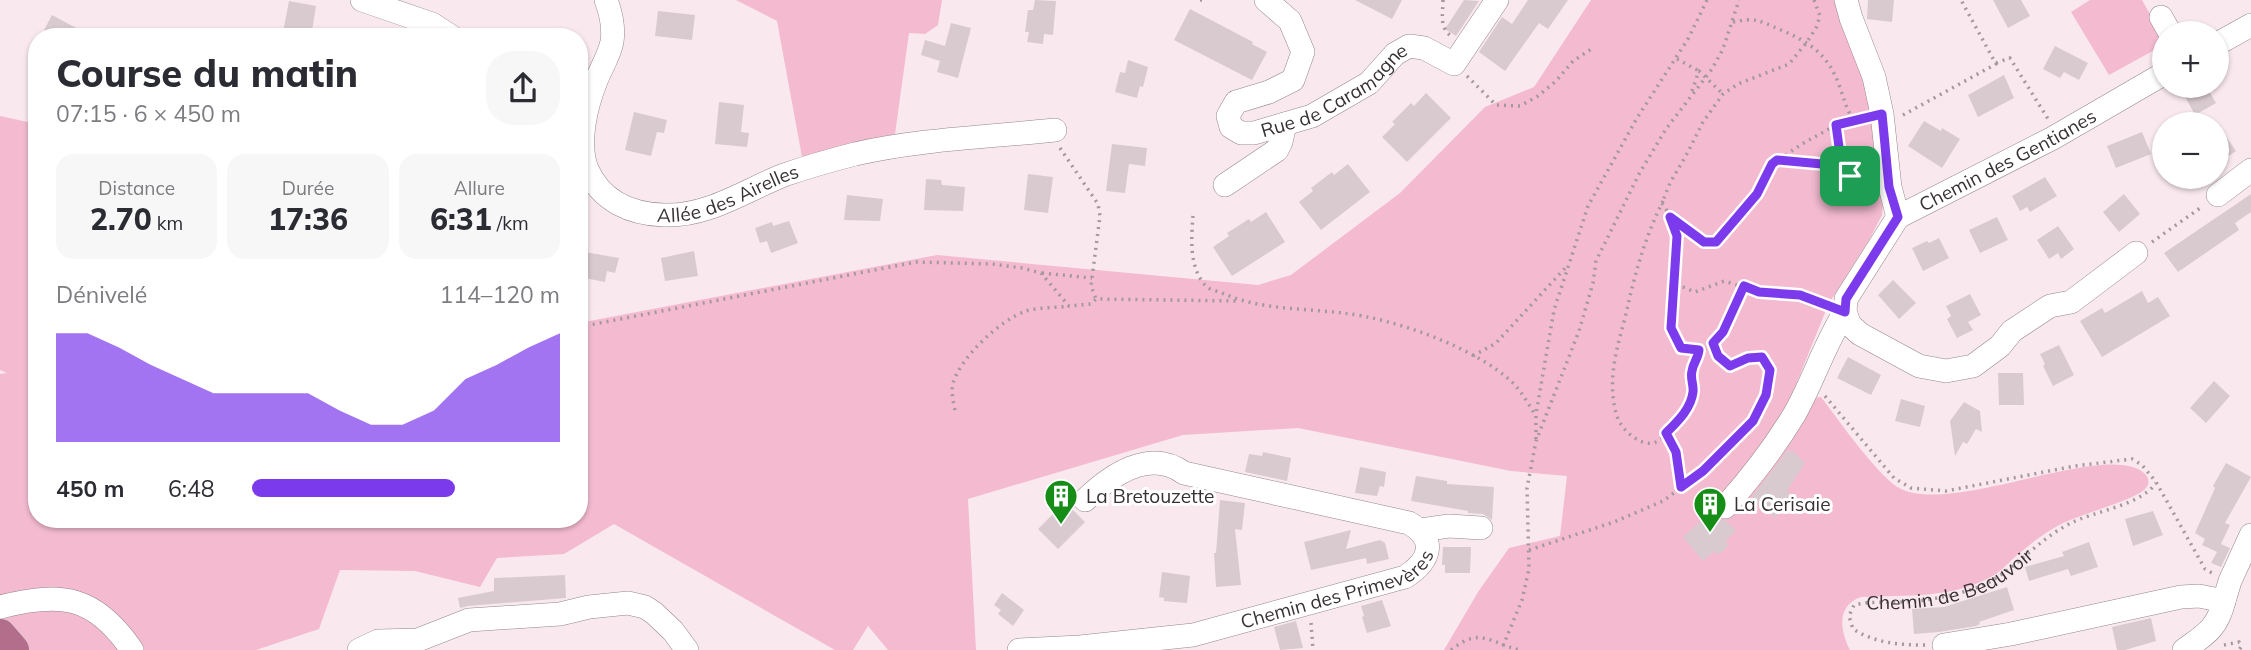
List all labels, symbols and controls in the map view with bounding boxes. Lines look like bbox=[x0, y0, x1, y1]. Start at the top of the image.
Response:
map controls bbox=[2152, 21, 2229, 189]
button: + bbox=[2152, 21, 2229, 98]
street label: Rue de Caramagne bbox=[1258, 38, 1411, 142]
text: Course du matin bbox=[56, 49, 358, 97]
button: share bbox=[486, 51, 560, 125]
text: 07:15 · 6 × 450 m bbox=[56, 99, 241, 128]
street label: Chemin des Gentianes bbox=[1915, 104, 2100, 216]
button: − bbox=[2152, 112, 2229, 189]
pin bbox=[1820, 146, 1880, 206]
icon: arrive bbox=[1831, 157, 1869, 195]
street label: Allée des Airelles bbox=[656, 159, 802, 227]
text: Distance bbox=[98, 176, 175, 200]
text: Durée bbox=[282, 176, 334, 200]
text: Allure bbox=[454, 176, 505, 200]
text: 2.70 bbox=[90, 200, 152, 238]
text: 17:36 bbox=[268, 200, 348, 238]
text: 6:31 bbox=[430, 200, 492, 238]
text: km bbox=[152, 211, 183, 235]
text: /km bbox=[492, 211, 529, 235]
text: Dénivelé bbox=[56, 280, 147, 309]
text: 114–120 m bbox=[439, 280, 560, 309]
text: 450 m bbox=[56, 474, 124, 503]
text: 6:48 bbox=[168, 474, 215, 503]
building icon: La Bretouzette bbox=[1042, 477, 1080, 526]
place label: La Bretouzette bbox=[1086, 484, 1214, 508]
building icon: La Cerisaie bbox=[1691, 485, 1729, 534]
place label: La Cerisaie bbox=[1734, 492, 1830, 516]
street label: Chemin de Beauvoir bbox=[1866, 543, 2037, 615]
street label: Chemin des Primevères bbox=[1238, 546, 1439, 633]

